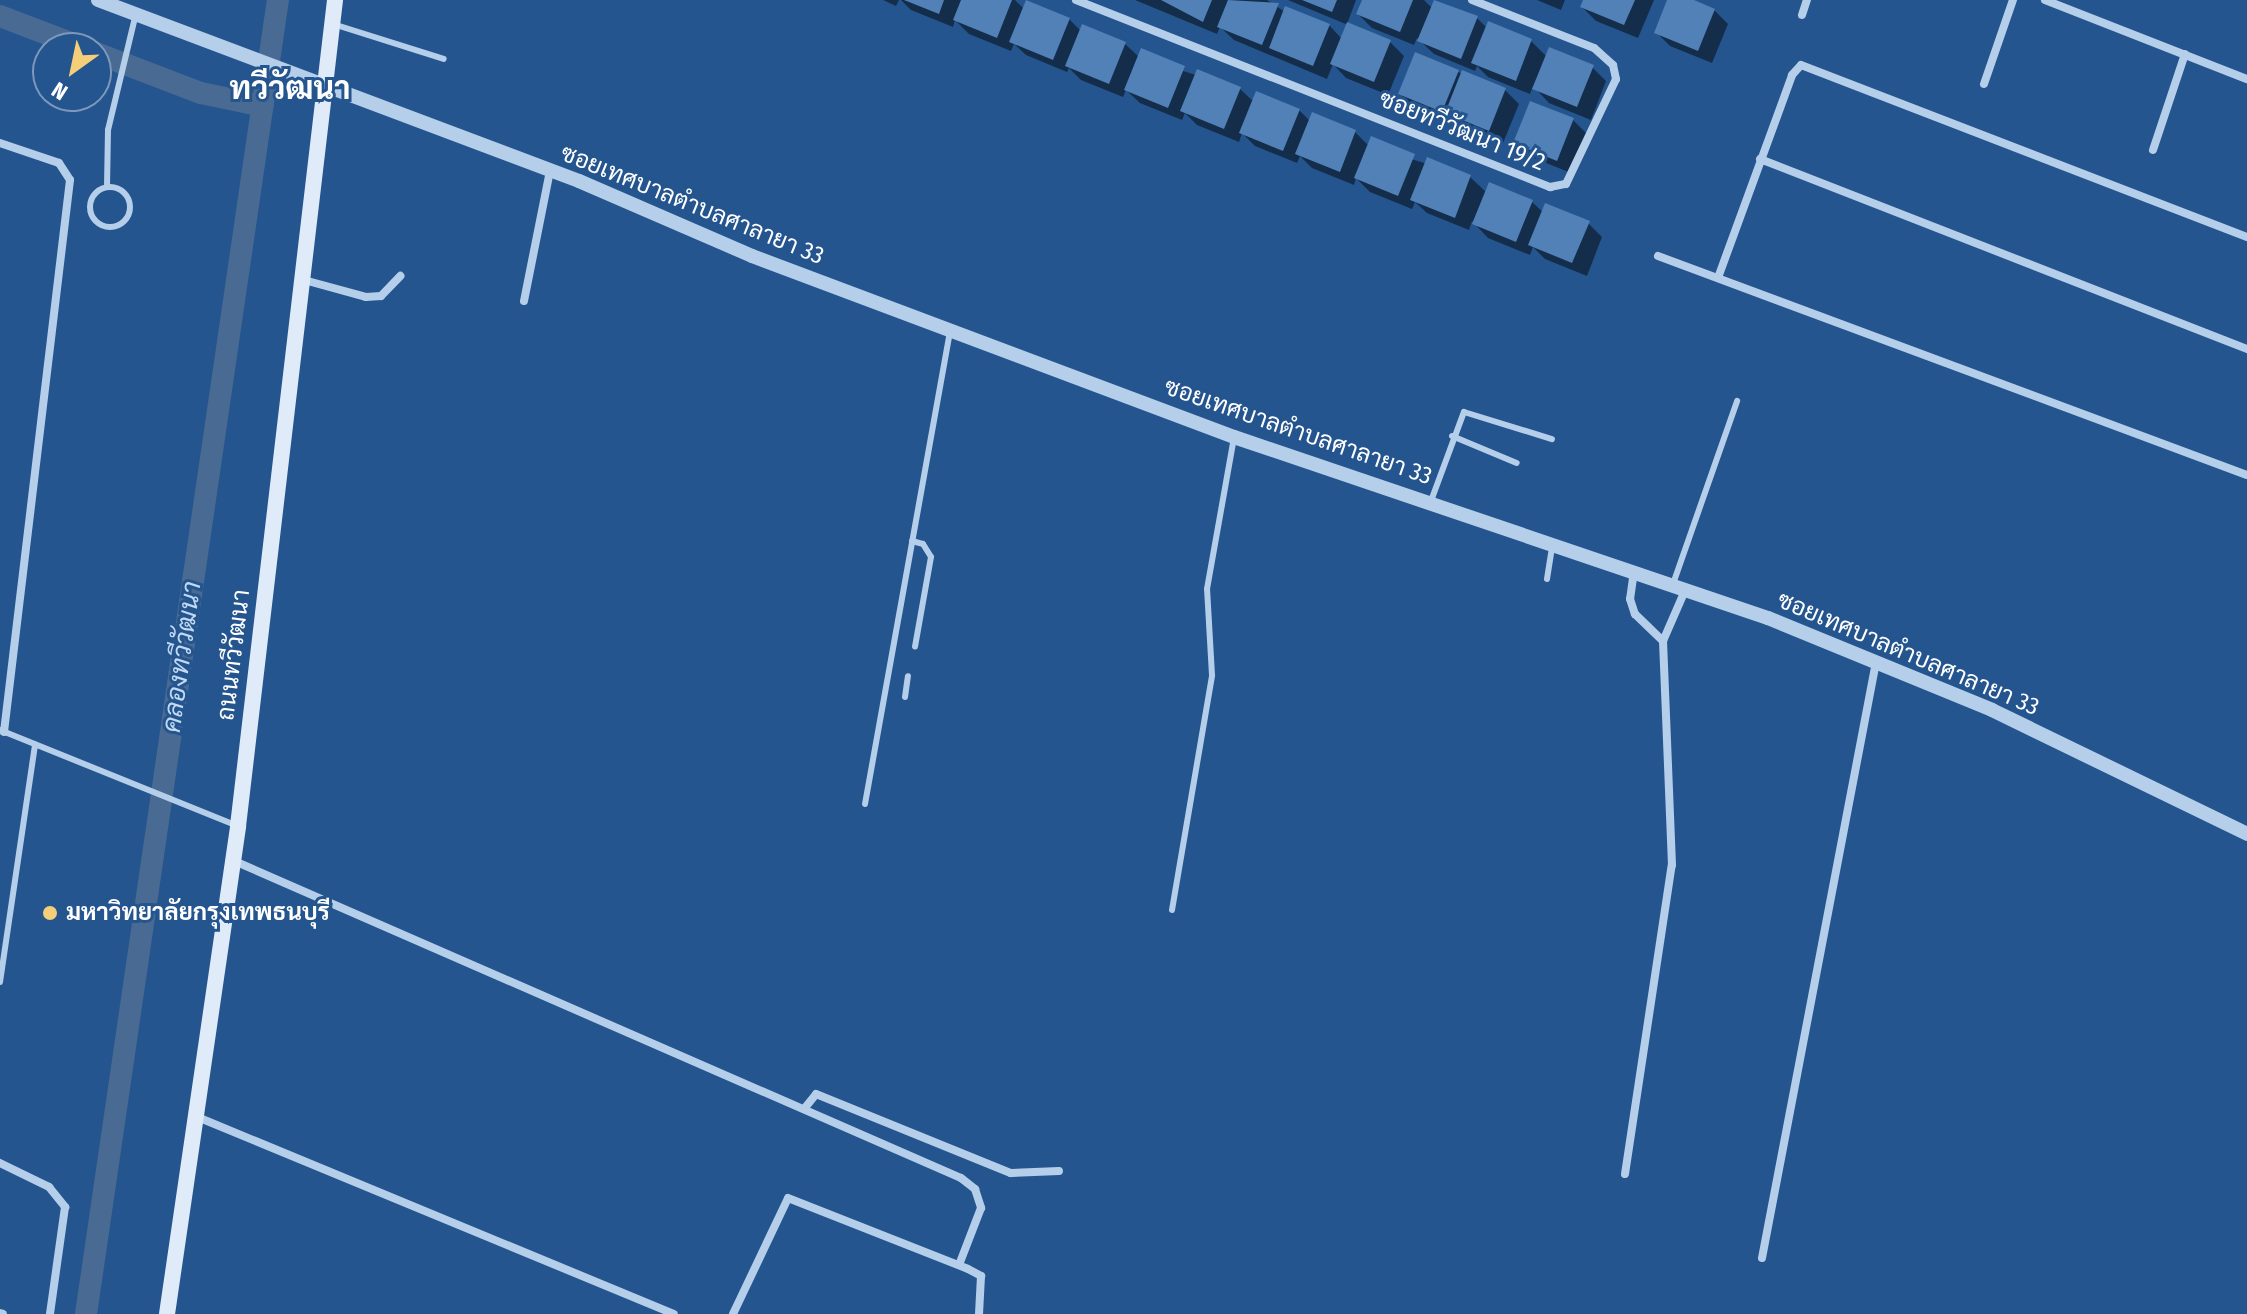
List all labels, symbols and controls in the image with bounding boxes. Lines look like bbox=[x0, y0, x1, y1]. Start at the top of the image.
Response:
north arrow bbox=[32, 32, 112, 112]
district label: ทวีวัฒนา bbox=[229, 69, 351, 107]
text: N bbox=[47, 76, 73, 106]
street label: ซอยทวีวัฒนา 19/2 bbox=[1375, 85, 1549, 177]
street label: ซอยเทศบาลตำบลศาลายา 33 bbox=[556, 139, 828, 271]
street label: ซอยเทศบาลตำบลศาลายา 33 bbox=[1160, 373, 1436, 491]
water label: คลองทวีวัฒนา bbox=[156, 579, 208, 735]
street label: ซอยเทศบาลตำบลศาลายา 33 bbox=[1773, 586, 2043, 722]
street label: ถนนทวีวัฒนา bbox=[212, 588, 256, 722]
place label: มหาวิทยาลัยกรุงเทพธนบุรี bbox=[66, 899, 330, 927]
marker: มหาวิทยาลัยกรุงเทพธนบุรี bbox=[41, 904, 59, 922]

